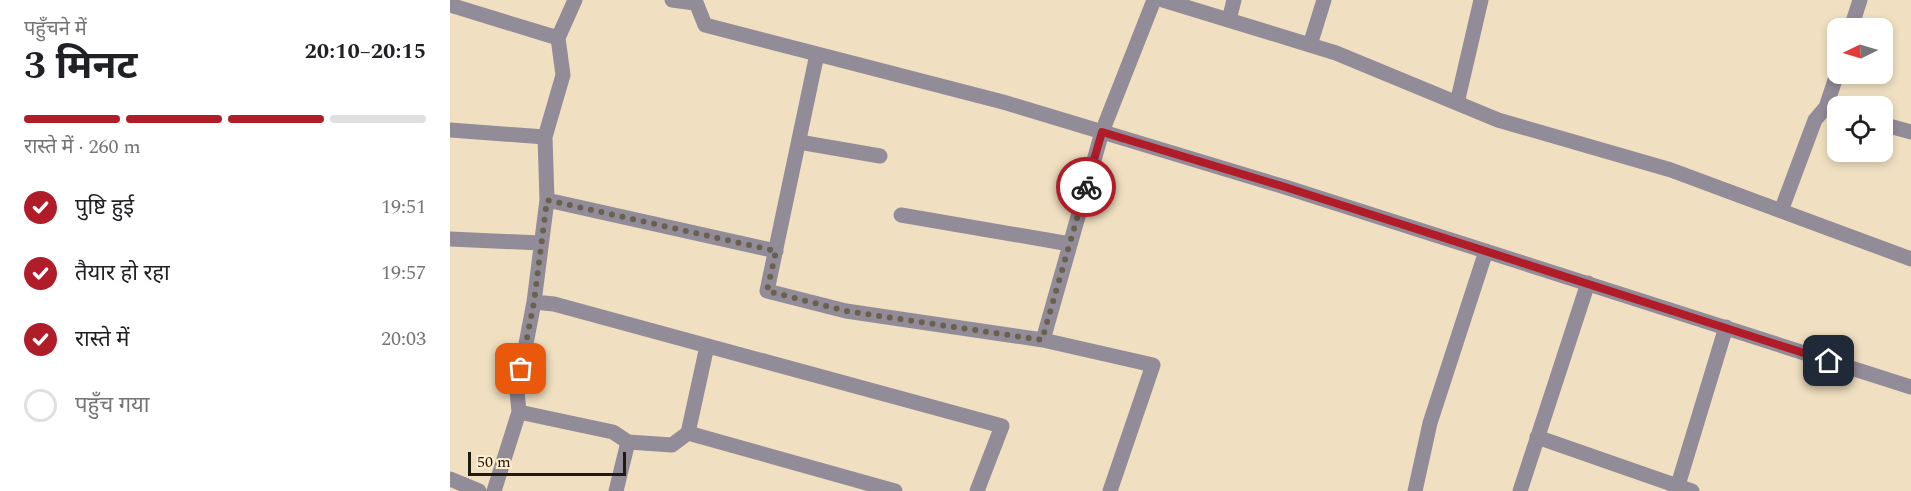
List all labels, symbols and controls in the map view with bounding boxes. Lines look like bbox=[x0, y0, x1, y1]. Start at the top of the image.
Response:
text: पहुँचने में bbox=[24, 14, 87, 44]
north arrow bbox=[1827, 18, 1893, 84]
map controls bbox=[1827, 18, 1893, 162]
text: 20:10–20:15 bbox=[304, 35, 426, 68]
text: 3 मिनट bbox=[24, 37, 138, 96]
button: locate bbox=[1827, 96, 1893, 162]
text: रास्ते में · 260 m bbox=[24, 132, 141, 162]
courier bbox=[1056, 157, 1116, 217]
icon: bike bbox=[1070, 171, 1103, 204]
icon: check bbox=[24, 191, 57, 224]
text: पुष्टि हुई bbox=[75, 191, 134, 224]
text: 19:51 bbox=[381, 192, 426, 222]
icon: check bbox=[24, 257, 57, 290]
text: तैयार हो रहा bbox=[75, 257, 170, 290]
text: 19:57 bbox=[381, 258, 426, 288]
icon: check bbox=[24, 323, 57, 356]
text: रास्ते में bbox=[75, 323, 129, 356]
text: 20:03 bbox=[381, 324, 426, 354]
pin bbox=[1803, 335, 1854, 386]
pin bbox=[495, 343, 546, 394]
icon: home bbox=[1812, 344, 1845, 377]
icon: bag bbox=[504, 352, 537, 385]
text: पहुँच गया bbox=[75, 389, 150, 422]
scale bar bbox=[468, 449, 626, 476]
text: 50 m bbox=[477, 450, 511, 474]

